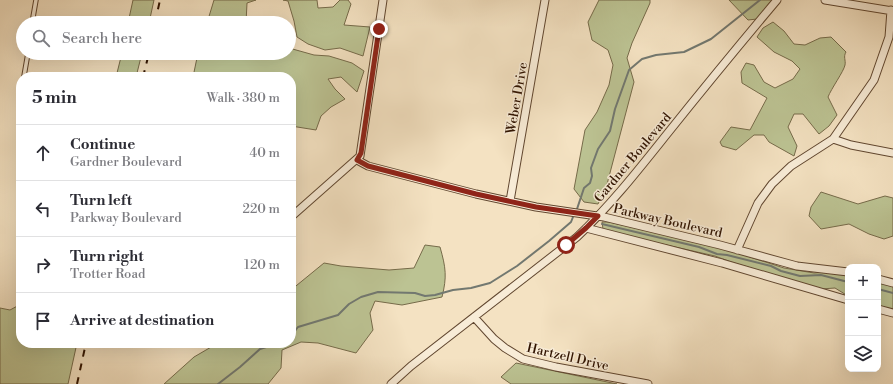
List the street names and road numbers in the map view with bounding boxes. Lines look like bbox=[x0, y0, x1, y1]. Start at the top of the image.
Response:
street label: Weber Drive bbox=[503, 60, 531, 136]
street label: Gardner Boulevard bbox=[591, 109, 675, 206]
street label: Parkway Boulevard bbox=[612, 201, 725, 241]
street label: Hartzell Drive bbox=[525, 340, 611, 374]

